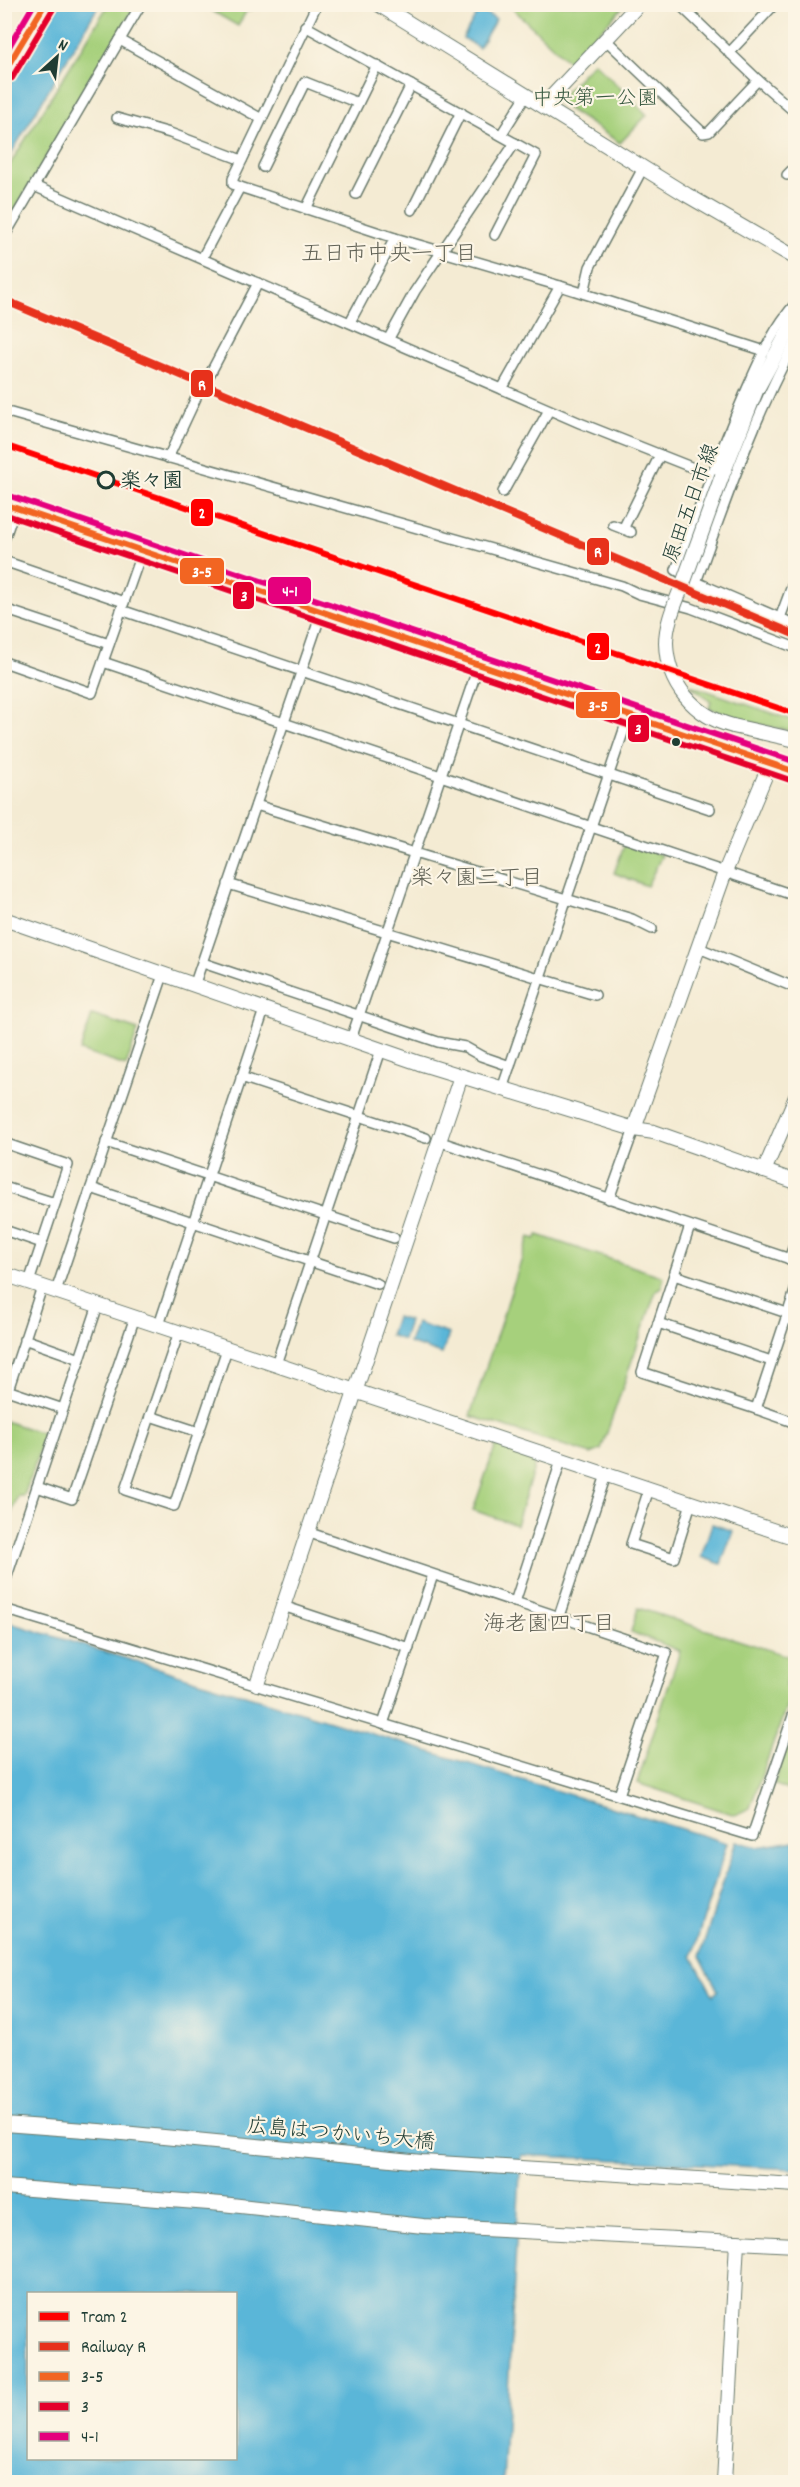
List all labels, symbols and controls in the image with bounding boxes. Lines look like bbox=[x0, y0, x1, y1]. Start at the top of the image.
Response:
north arrow bbox=[27, 27, 87, 87]
text: N bbox=[54, 34, 72, 58]
park label: 中央第一公園 bbox=[532, 85, 658, 115]
district label: 五日市中央一丁目 bbox=[301, 240, 477, 271]
line badge: R bbox=[190, 369, 214, 398]
text: R bbox=[198, 375, 206, 398]
street label: 原田五日市線 bbox=[657, 440, 728, 568]
place label: 楽々園 bbox=[120, 468, 183, 498]
marker: 楽々園 bbox=[97, 471, 115, 489]
line badge: 2 bbox=[190, 498, 214, 527]
text: 2 bbox=[199, 503, 206, 526]
line badge: R bbox=[586, 537, 610, 566]
text: R bbox=[594, 542, 602, 565]
line badge: 3-5 bbox=[179, 557, 225, 585]
text: 3-5 bbox=[192, 562, 212, 585]
line badge: 4-1 bbox=[267, 576, 312, 605]
line badge: 3 bbox=[232, 581, 255, 610]
text: 4-1 bbox=[282, 581, 298, 604]
text: 3 bbox=[240, 586, 248, 609]
line badge: 2 bbox=[586, 632, 610, 661]
text: 2 bbox=[595, 638, 602, 661]
line badge: 3-5 bbox=[575, 691, 621, 719]
text: 3-5 bbox=[588, 696, 608, 719]
line badge: 3 bbox=[627, 714, 650, 743]
text: 3 bbox=[634, 719, 642, 742]
unlabelled marker bbox=[670, 736, 682, 748]
district label: 楽々園三丁目 bbox=[411, 864, 543, 895]
district label: 海老園四丁目 bbox=[483, 1610, 615, 1641]
street label: 広島はつかいち大橋 bbox=[245, 2113, 436, 2159]
legend bbox=[27, 2292, 237, 2460]
text: Tram 2 bbox=[81, 2306, 128, 2331]
text: Railway R bbox=[81, 2336, 146, 2361]
text: 3-5 bbox=[81, 2366, 103, 2391]
text: 3 bbox=[81, 2396, 89, 2421]
text: 4-1 bbox=[81, 2426, 99, 2451]

